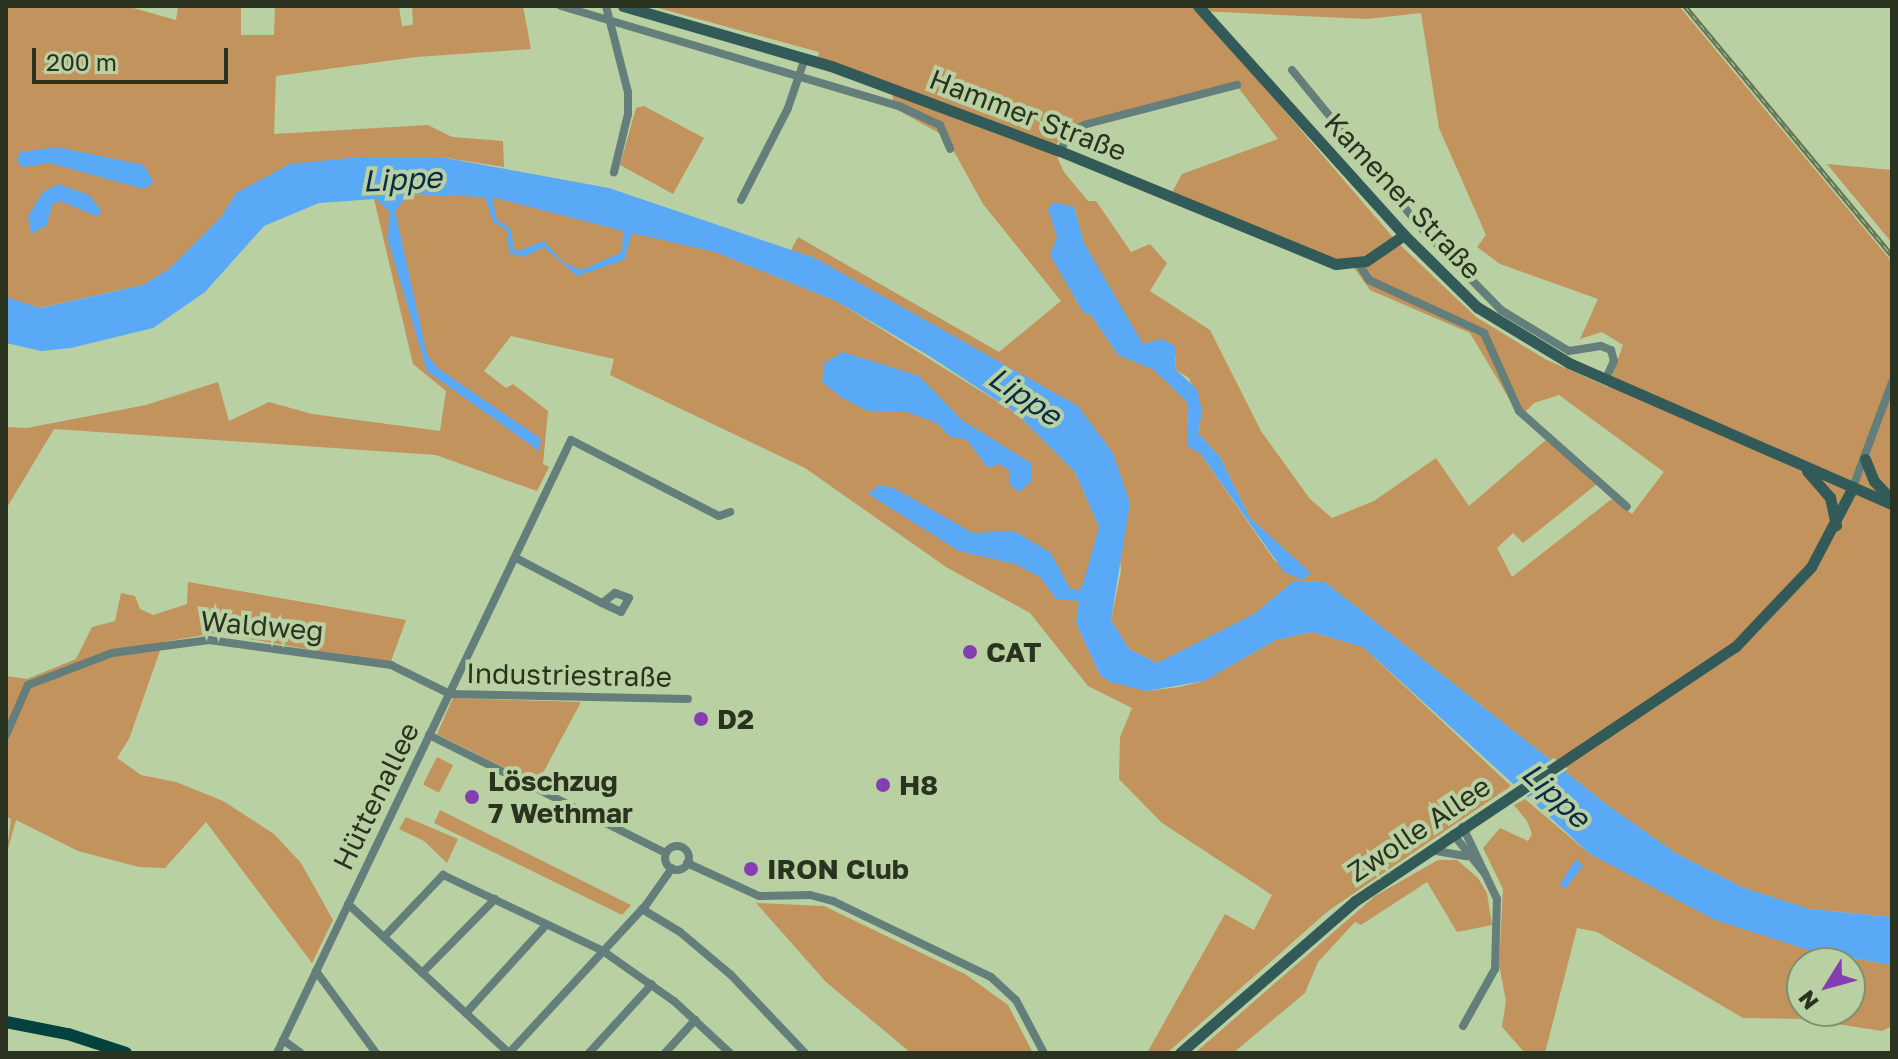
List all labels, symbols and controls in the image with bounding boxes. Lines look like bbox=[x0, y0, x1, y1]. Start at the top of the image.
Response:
scale bar bbox=[36, 32, 232, 82]
text: 200 m bbox=[46, 47, 117, 76]
street label: Hammer Straße bbox=[925, 62, 1131, 168]
street label: Kamener Straße bbox=[1317, 106, 1489, 286]
water label: Lippe bbox=[361, 159, 443, 199]
water label: Lippe bbox=[982, 359, 1068, 433]
street label: Waldweg bbox=[199, 604, 325, 648]
place label: CAT bbox=[986, 635, 1041, 669]
marker: CAT bbox=[961, 643, 979, 661]
street label: Industriestraße bbox=[466, 656, 672, 694]
place label: D2 bbox=[717, 702, 754, 736]
marker: D2 bbox=[692, 710, 710, 728]
street label: Hüttenallee bbox=[326, 717, 426, 875]
water label: Lippe bbox=[1515, 755, 1597, 835]
place label: Löschzug 7 Wethmar bbox=[488, 764, 633, 830]
place label: H8 bbox=[899, 768, 938, 802]
street label: Zwolle Allee bbox=[1341, 769, 1497, 889]
marker: H8 bbox=[874, 776, 892, 794]
marker: Löschzug 7 Wethmar bbox=[463, 788, 481, 806]
place label: IRON Club bbox=[767, 852, 909, 886]
marker: IRON Club bbox=[742, 860, 760, 878]
north arrow bbox=[1786, 947, 1866, 1027]
text: N bbox=[1792, 986, 1824, 1015]

